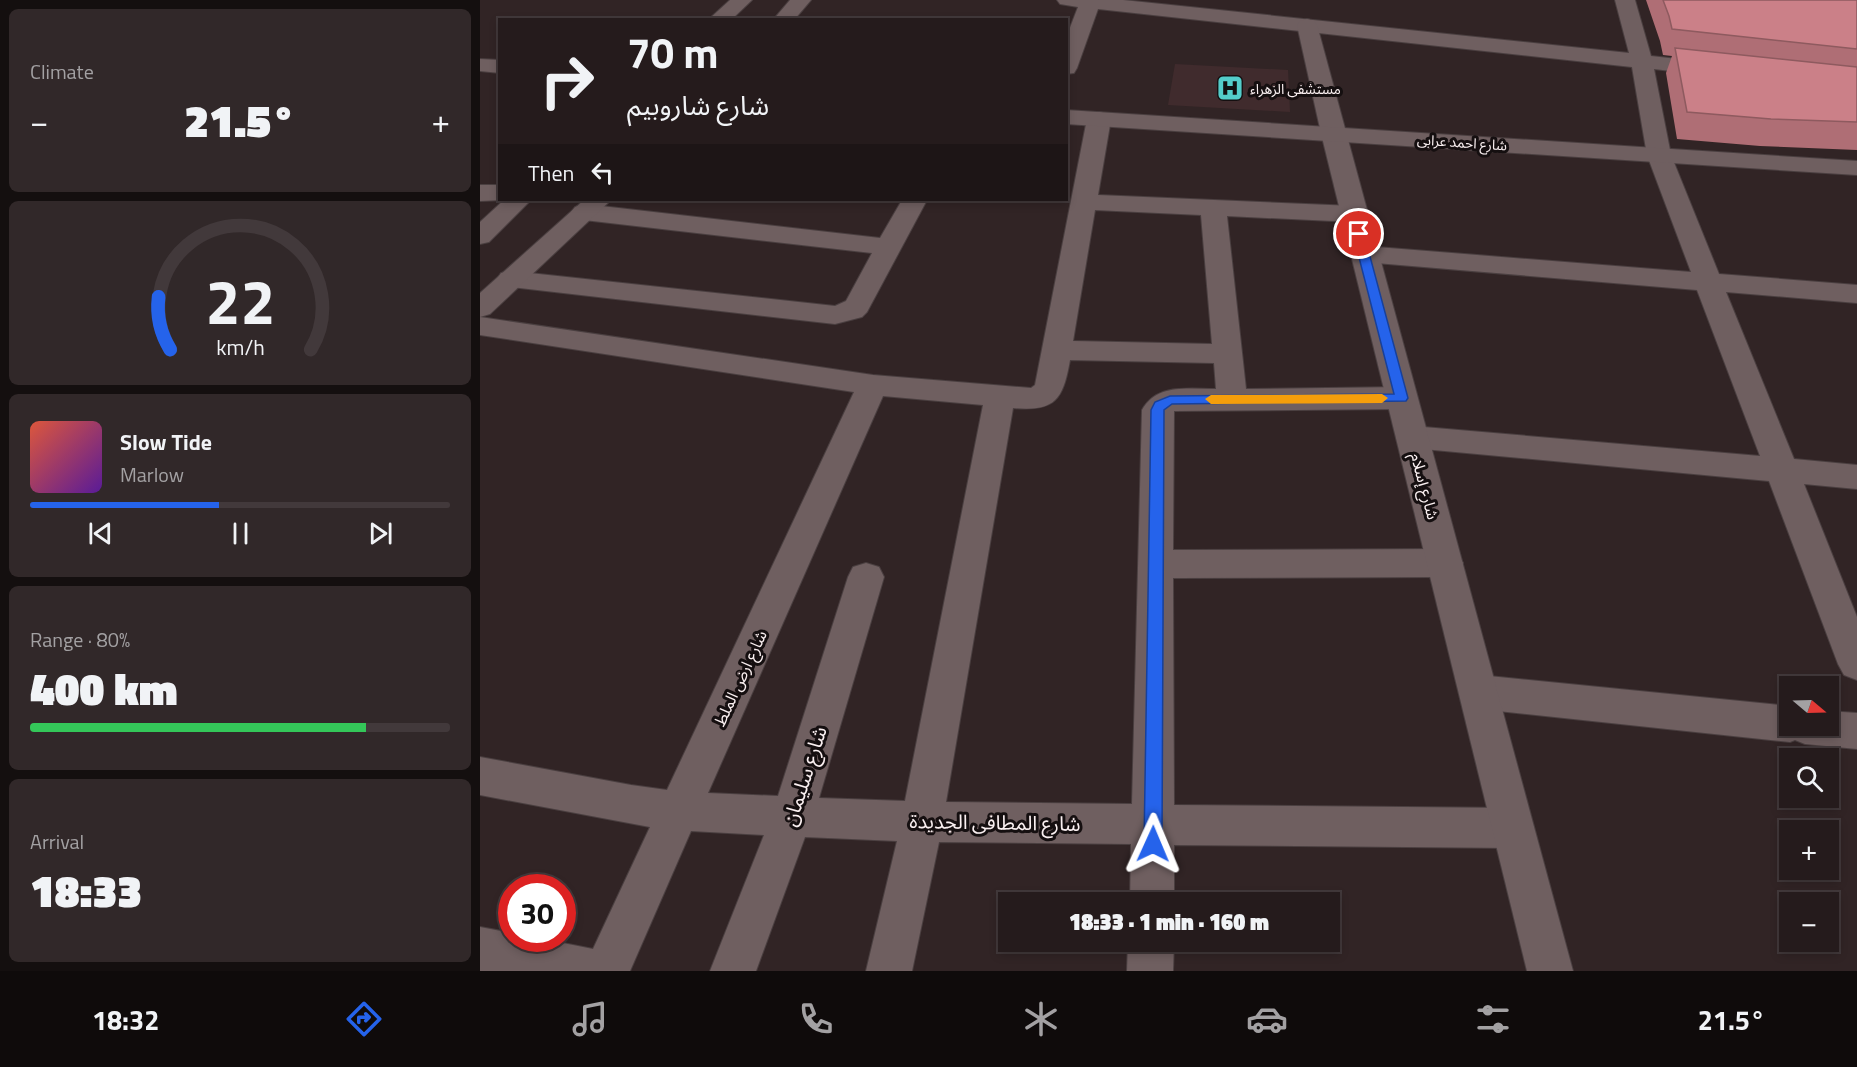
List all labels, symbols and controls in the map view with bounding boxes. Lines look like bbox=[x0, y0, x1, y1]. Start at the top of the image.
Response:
text: 70 m bbox=[627, 20, 719, 84]
icon: right bbox=[528, 42, 606, 120]
text: Climate bbox=[30, 56, 94, 87]
hospital icon: مستشفى الزهراء bbox=[1215, 73, 1245, 103]
place label: مستشفى الزهراء bbox=[1250, 78, 1341, 99]
text: شارع شاروبيم bbox=[627, 84, 769, 125]
text: 21.5° bbox=[184, 86, 296, 154]
text: − bbox=[30, 96, 48, 146]
text: + bbox=[432, 96, 450, 146]
street label: شارع احمد عرابى bbox=[1416, 128, 1508, 157]
text: Then bbox=[528, 156, 574, 190]
icon: left bbox=[586, 156, 619, 189]
pin bbox=[1333, 208, 1384, 259]
icon: arrive bbox=[1342, 217, 1375, 250]
text: 22 bbox=[205, 253, 275, 348]
text: km/h bbox=[216, 332, 264, 364]
text: Slow Tide bbox=[120, 425, 212, 459]
street label: شارع إسلام bbox=[1404, 450, 1445, 522]
text: Marlow bbox=[120, 459, 184, 490]
icon: previous bbox=[84, 517, 117, 550]
icon: pause bbox=[224, 517, 257, 550]
icon: next bbox=[364, 517, 397, 550]
text: Range · 80% bbox=[30, 624, 130, 655]
street label: شارع ارض الملط bbox=[707, 626, 774, 730]
text: 400 km bbox=[30, 654, 178, 722]
north arrow bbox=[1779, 676, 1839, 736]
map controls bbox=[1779, 676, 1839, 952]
street label: شارع سليمان bbox=[773, 722, 835, 830]
button: search bbox=[1779, 748, 1839, 808]
street label: شارع المطافى الجديدة bbox=[909, 805, 1081, 839]
position arrow bbox=[1121, 812, 1185, 876]
button: + bbox=[1779, 820, 1839, 880]
text: Arrival bbox=[30, 826, 84, 857]
text: 18:33 bbox=[30, 856, 142, 924]
speed limit sign: 30 bbox=[498, 874, 576, 952]
button: − bbox=[1779, 892, 1839, 952]
text: 18:33 · 1 min · 160 m bbox=[1069, 905, 1269, 939]
icon: directions bbox=[343, 998, 385, 1040]
icon: music bbox=[569, 998, 611, 1040]
icon: phone bbox=[795, 998, 837, 1040]
icon: climate bbox=[1020, 998, 1062, 1040]
icon: car bbox=[1246, 998, 1288, 1040]
icon: filters bbox=[1472, 998, 1514, 1040]
text: 18:32 bbox=[92, 999, 159, 1040]
text: 21.5° bbox=[1698, 999, 1765, 1040]

